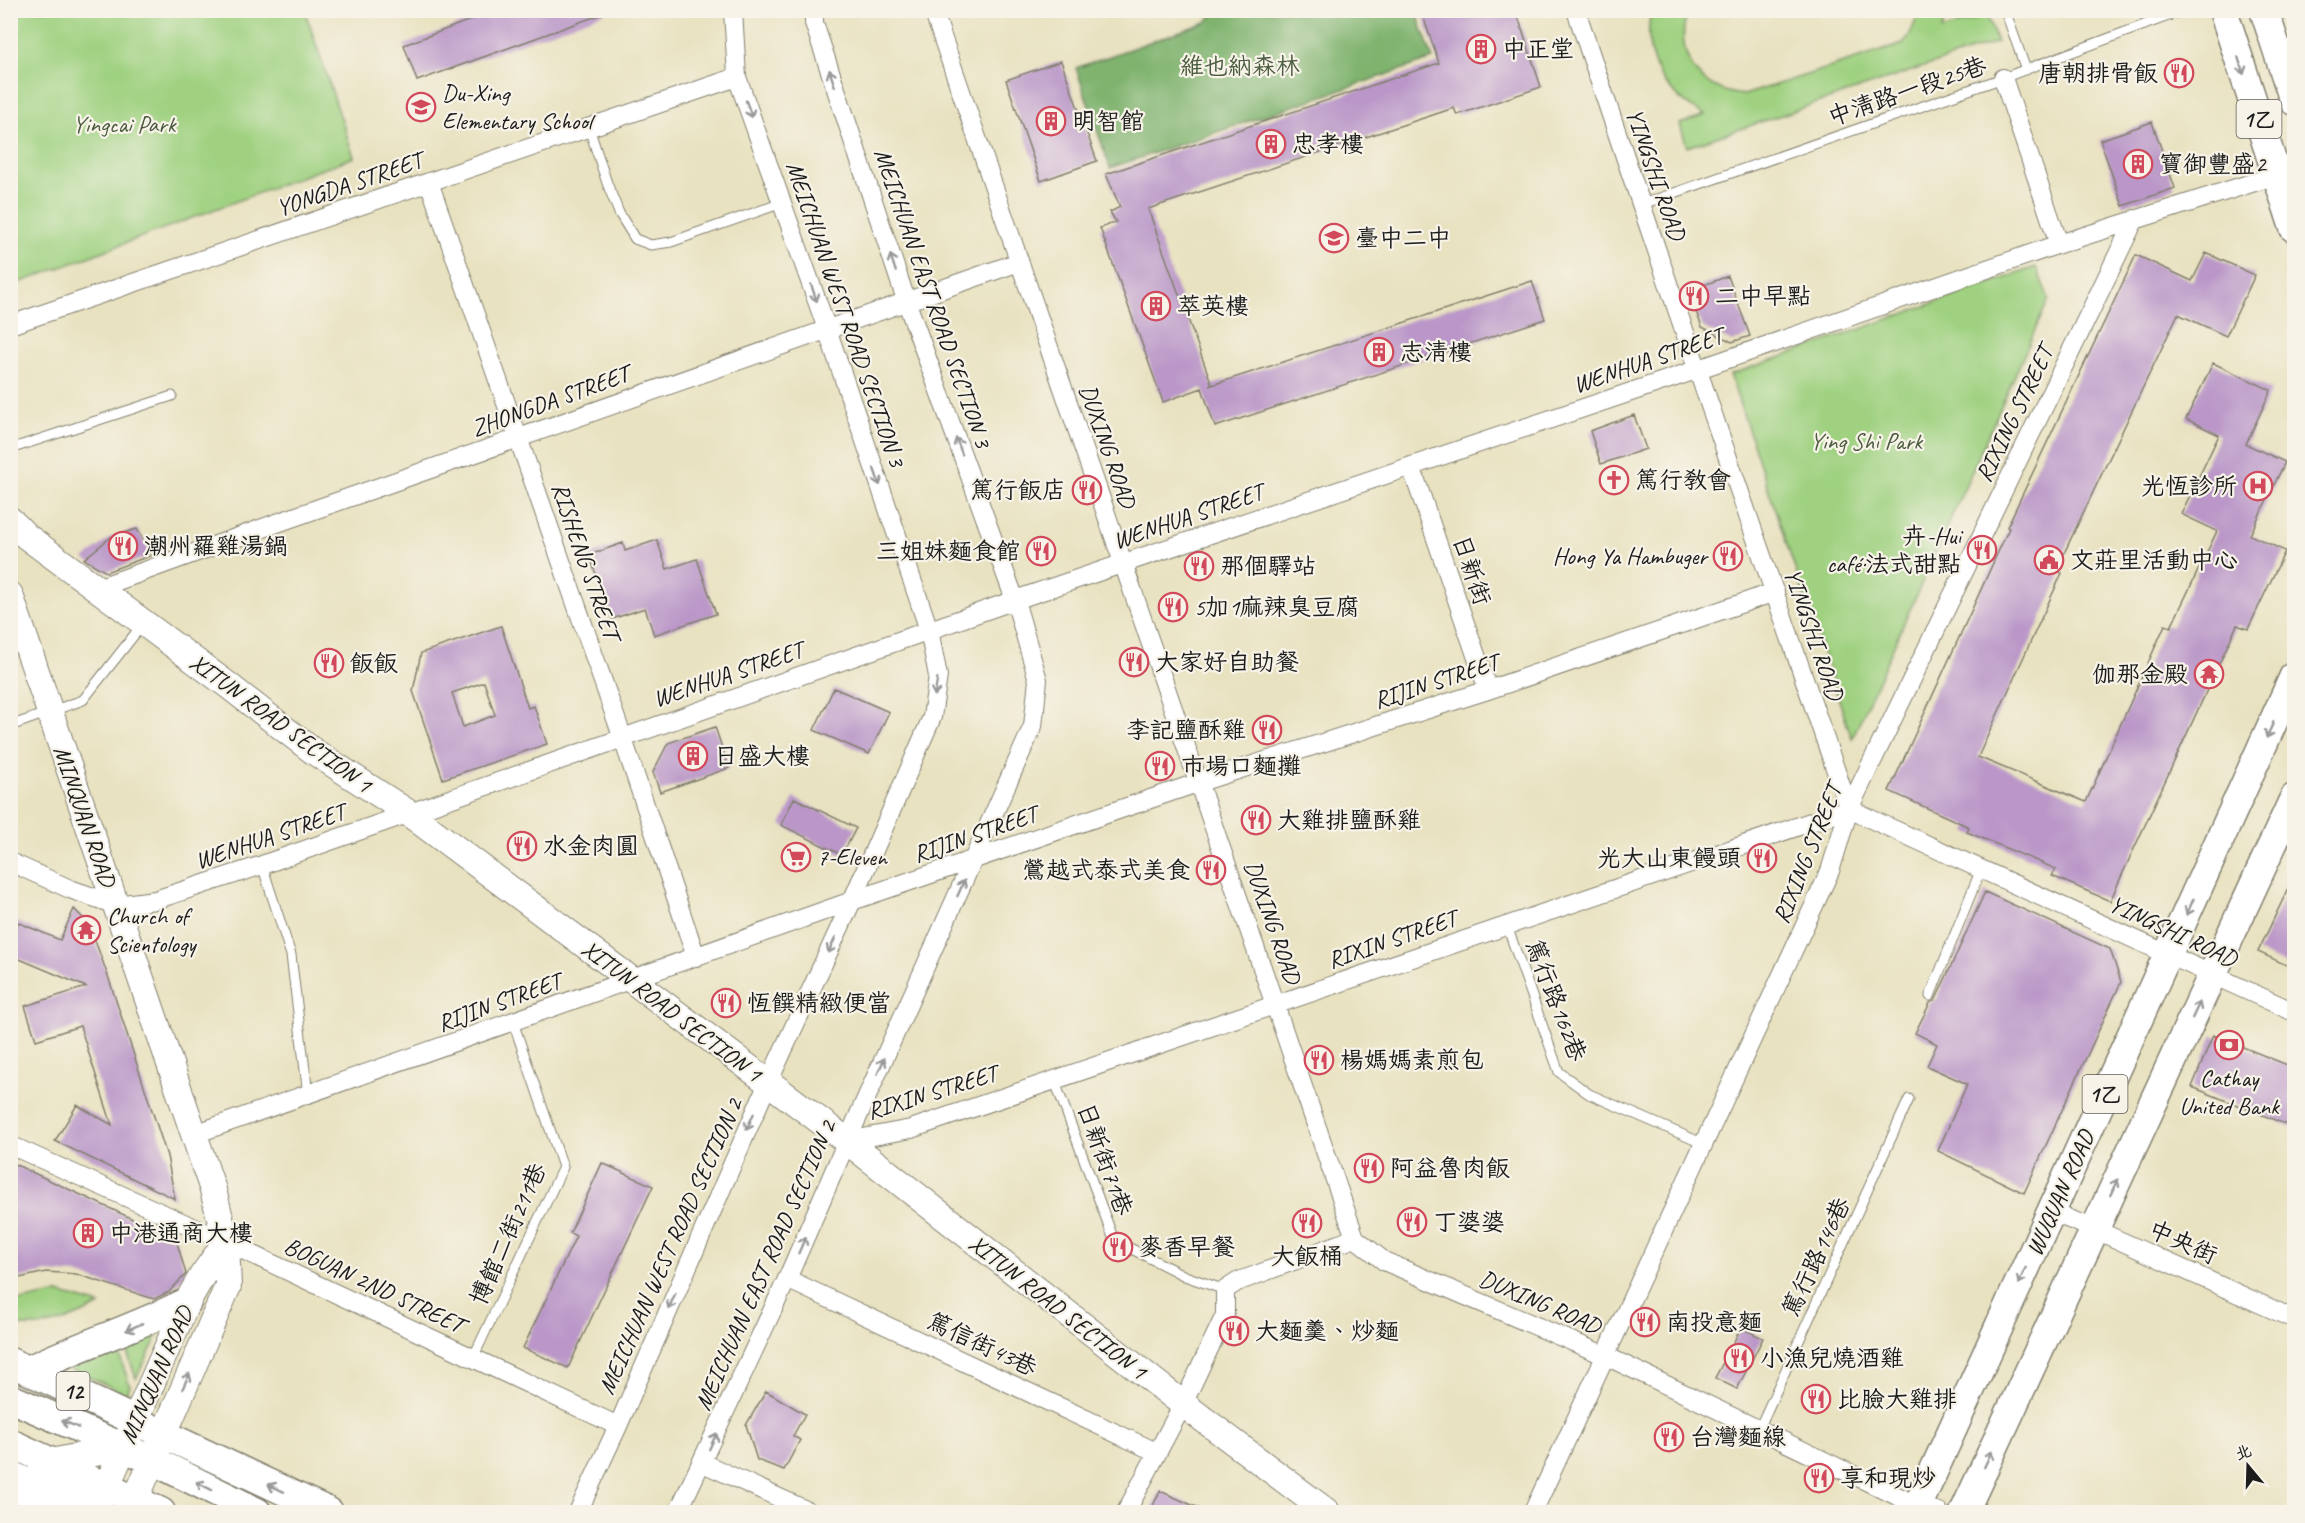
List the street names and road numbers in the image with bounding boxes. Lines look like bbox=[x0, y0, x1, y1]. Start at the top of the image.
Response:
street label: 中清路一段25巷 bbox=[1824, 50, 1990, 132]
road number: 1乙 bbox=[2236, 100, 2282, 138]
street label: YINGSHI ROAD bbox=[1619, 104, 1693, 246]
street label: YONGDA STREET bbox=[272, 143, 431, 223]
street label: MEICHUAN EAST ROAD SECTION 3 bbox=[868, 145, 999, 453]
street label: MEICHUAN WEST ROAD SECTION 3 bbox=[780, 158, 913, 473]
street label: WENHUA STREET bbox=[1569, 319, 1732, 400]
street label: RIXING STREET bbox=[1968, 336, 2062, 487]
street label: ZHONGDA STREET bbox=[467, 357, 639, 443]
street label: DUXING ROAD bbox=[1073, 380, 1144, 514]
street label: WENHUA STREET bbox=[1109, 475, 1272, 556]
street label: RISHENG STREET bbox=[545, 479, 629, 649]
street label: 日新街 bbox=[1446, 531, 1498, 609]
street label: YINGSHI ROAD bbox=[1777, 564, 1851, 706]
street label: WENHUA STREET bbox=[649, 633, 812, 714]
street label: RIJIN STREET bbox=[1370, 645, 1507, 715]
street label: XITUN ROAD SECTION 1 bbox=[184, 647, 379, 800]
street label: MINQUAN ROAD bbox=[47, 742, 124, 892]
street label: RIXING STREET bbox=[1766, 775, 1851, 928]
street label: WENHUA STREET bbox=[191, 795, 354, 876]
street label: RIJIN STREET bbox=[909, 797, 1046, 869]
street label: DUXING ROAD bbox=[1238, 856, 1309, 990]
street label: YINGSHI ROAD bbox=[2105, 888, 2243, 974]
street label: RIXIN STREET bbox=[1324, 901, 1465, 975]
street label: XITUN ROAD SECTION 1 bbox=[576, 933, 769, 1089]
street label: 篤行路162巷 bbox=[1519, 935, 1593, 1065]
street label: RIJIN STREET bbox=[433, 964, 570, 1038]
street label: RIXIN STREET bbox=[863, 1057, 1005, 1126]
road number: 1乙 bbox=[2082, 1075, 2128, 1113]
street label: MEICHUAN WEST ROAD SECTION 2 bbox=[591, 1091, 750, 1399]
street label: 日新街71巷 bbox=[1071, 1099, 1139, 1219]
street label: MEICHUAN EAST ROAD SECTION 2 bbox=[687, 1113, 843, 1415]
street label: WUQUAN ROAD bbox=[2019, 1124, 2102, 1260]
street label: 博館二街211巷 bbox=[463, 1158, 553, 1310]
street label: 篤行路146巷 bbox=[1775, 1192, 1857, 1322]
street label: 中央街 bbox=[2144, 1214, 2222, 1270]
street label: XITUN ROAD SECTION 1 bbox=[963, 1228, 1154, 1387]
street label: BOGUAN 2ND STREET bbox=[280, 1230, 474, 1342]
street label: DUXING ROAD bbox=[1475, 1263, 1607, 1342]
street label: MINQUAN ROAD bbox=[113, 1300, 200, 1448]
street label: 篤信街43巷 bbox=[922, 1306, 1042, 1382]
road number: 12 bbox=[56, 1372, 90, 1410]

